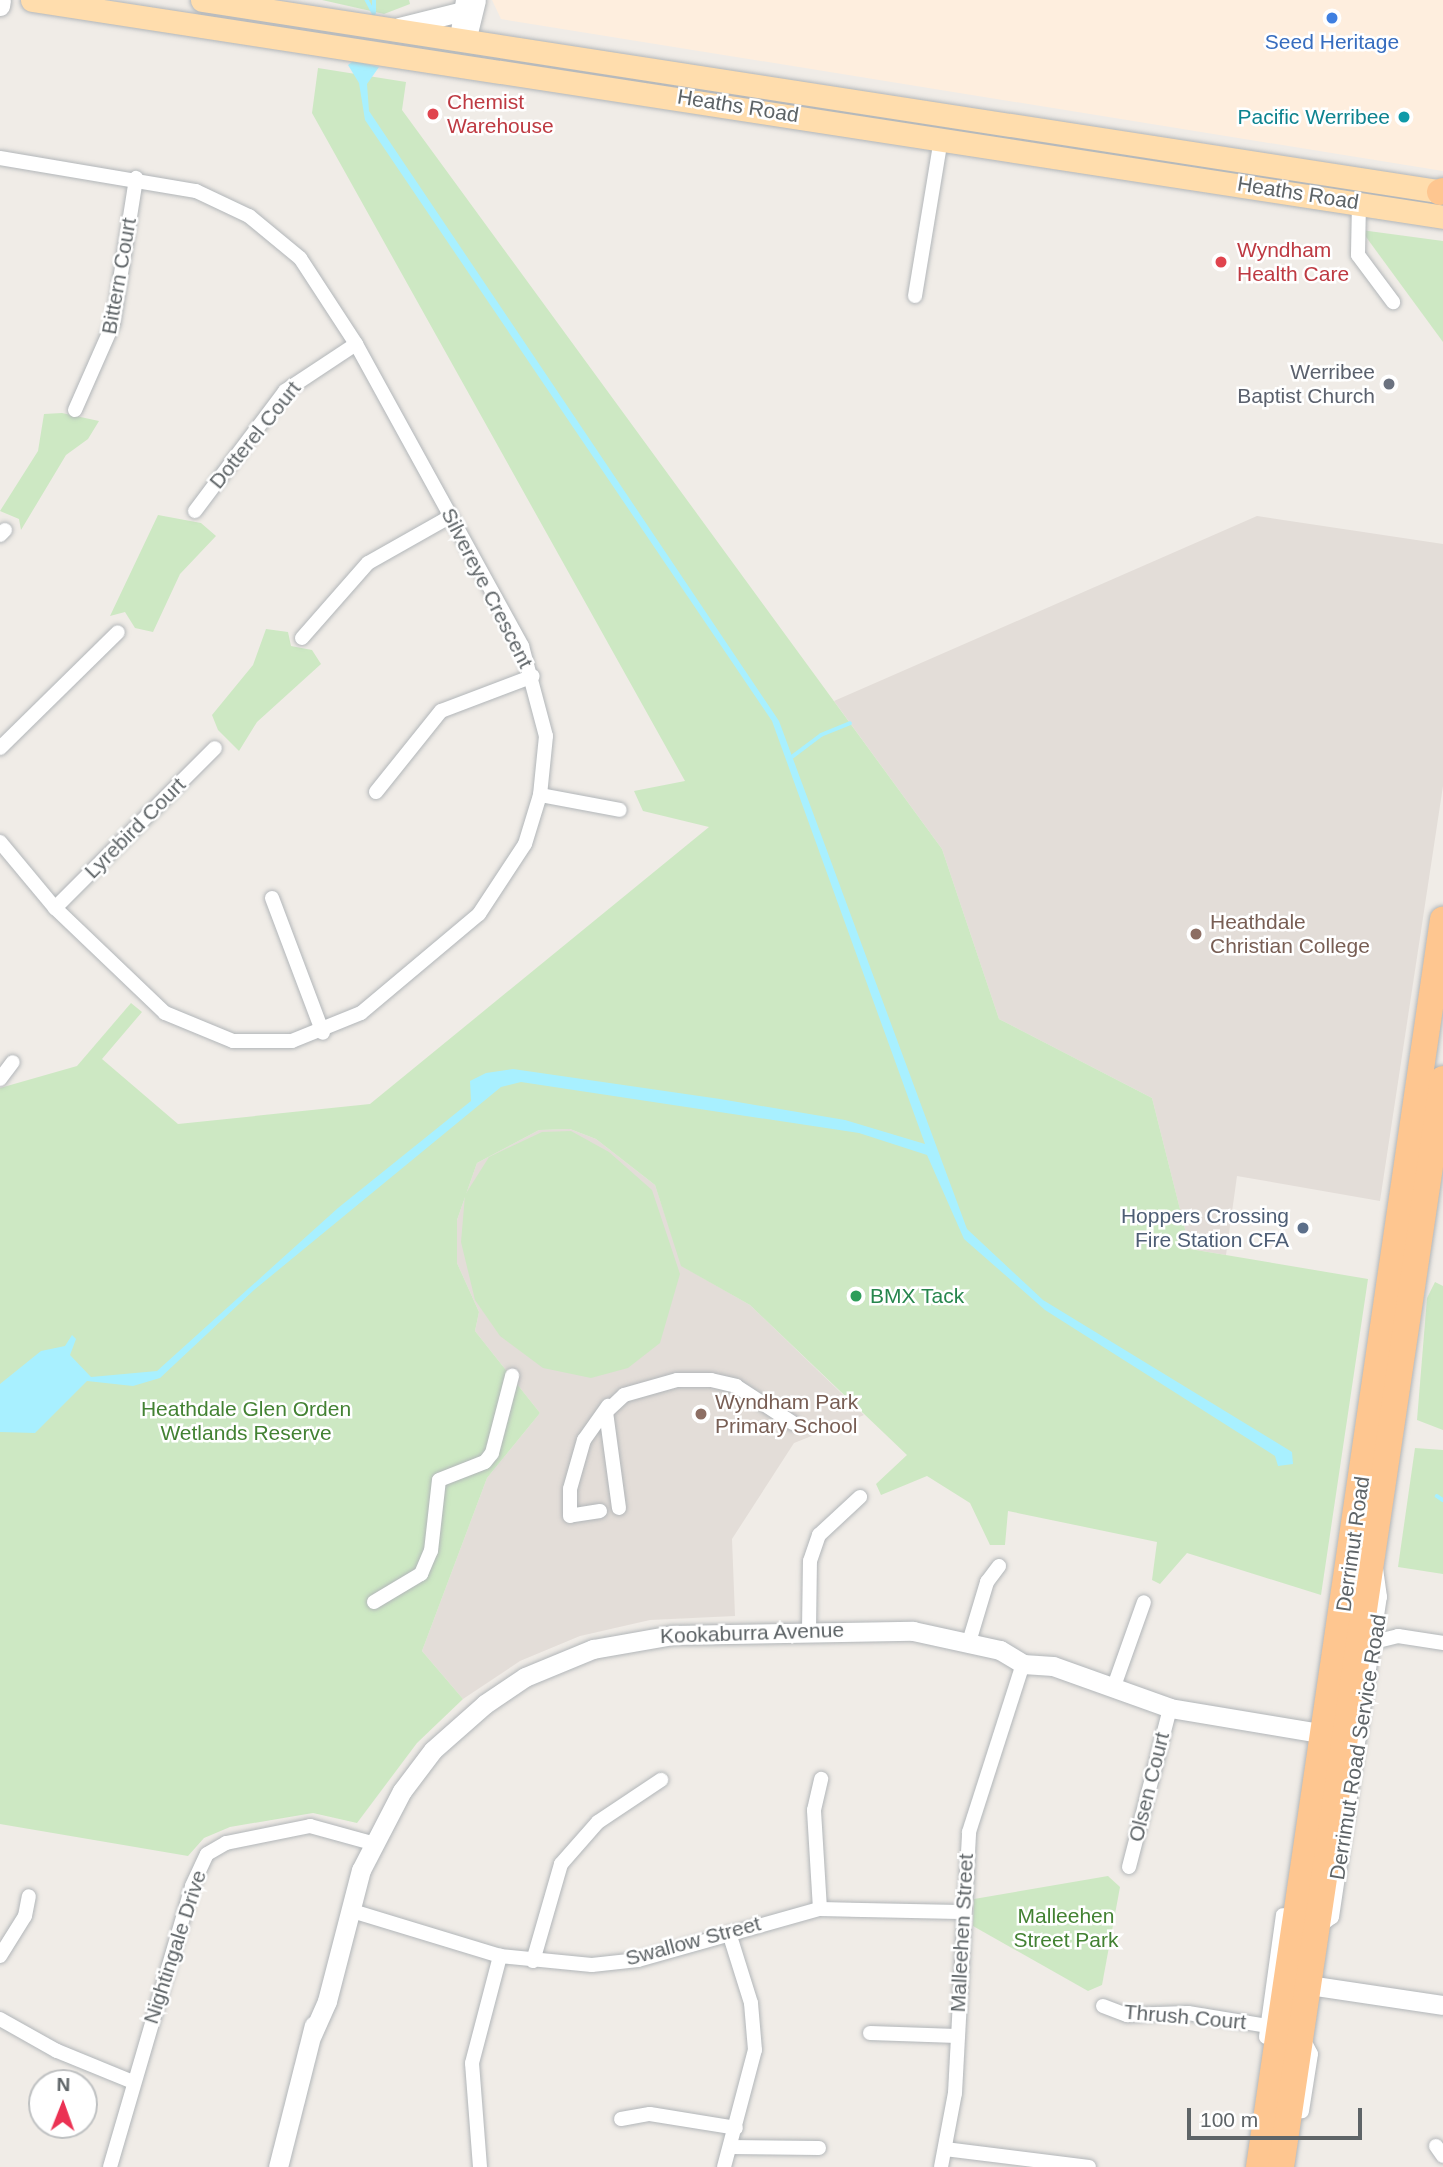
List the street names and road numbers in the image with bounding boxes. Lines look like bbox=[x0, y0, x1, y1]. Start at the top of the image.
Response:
street label: Heaths Road bbox=[675, 84, 801, 128]
street label: Heaths Road bbox=[1235, 171, 1361, 215]
street label: Bittern Court bbox=[96, 216, 142, 336]
street label: Dotterel Court bbox=[204, 376, 306, 494]
street label: Silvereye Crescent bbox=[436, 504, 538, 672]
street label: Lyrebird Court bbox=[79, 772, 191, 884]
street label: Derrimut Road bbox=[1331, 1475, 1375, 1613]
street label: Derrimut Road Service Road bbox=[1325, 1612, 1391, 1882]
street label: Kookaburra Avenue bbox=[659, 1617, 845, 1649]
street label: Olsen Court bbox=[1123, 1730, 1175, 1844]
street label: Malleehen Street bbox=[945, 1853, 979, 2013]
street label: Nightingale Drive bbox=[138, 1867, 212, 2027]
street label: Swallow Street bbox=[623, 1911, 763, 1971]
street label: Thrush Court bbox=[1123, 1999, 1247, 2035]

